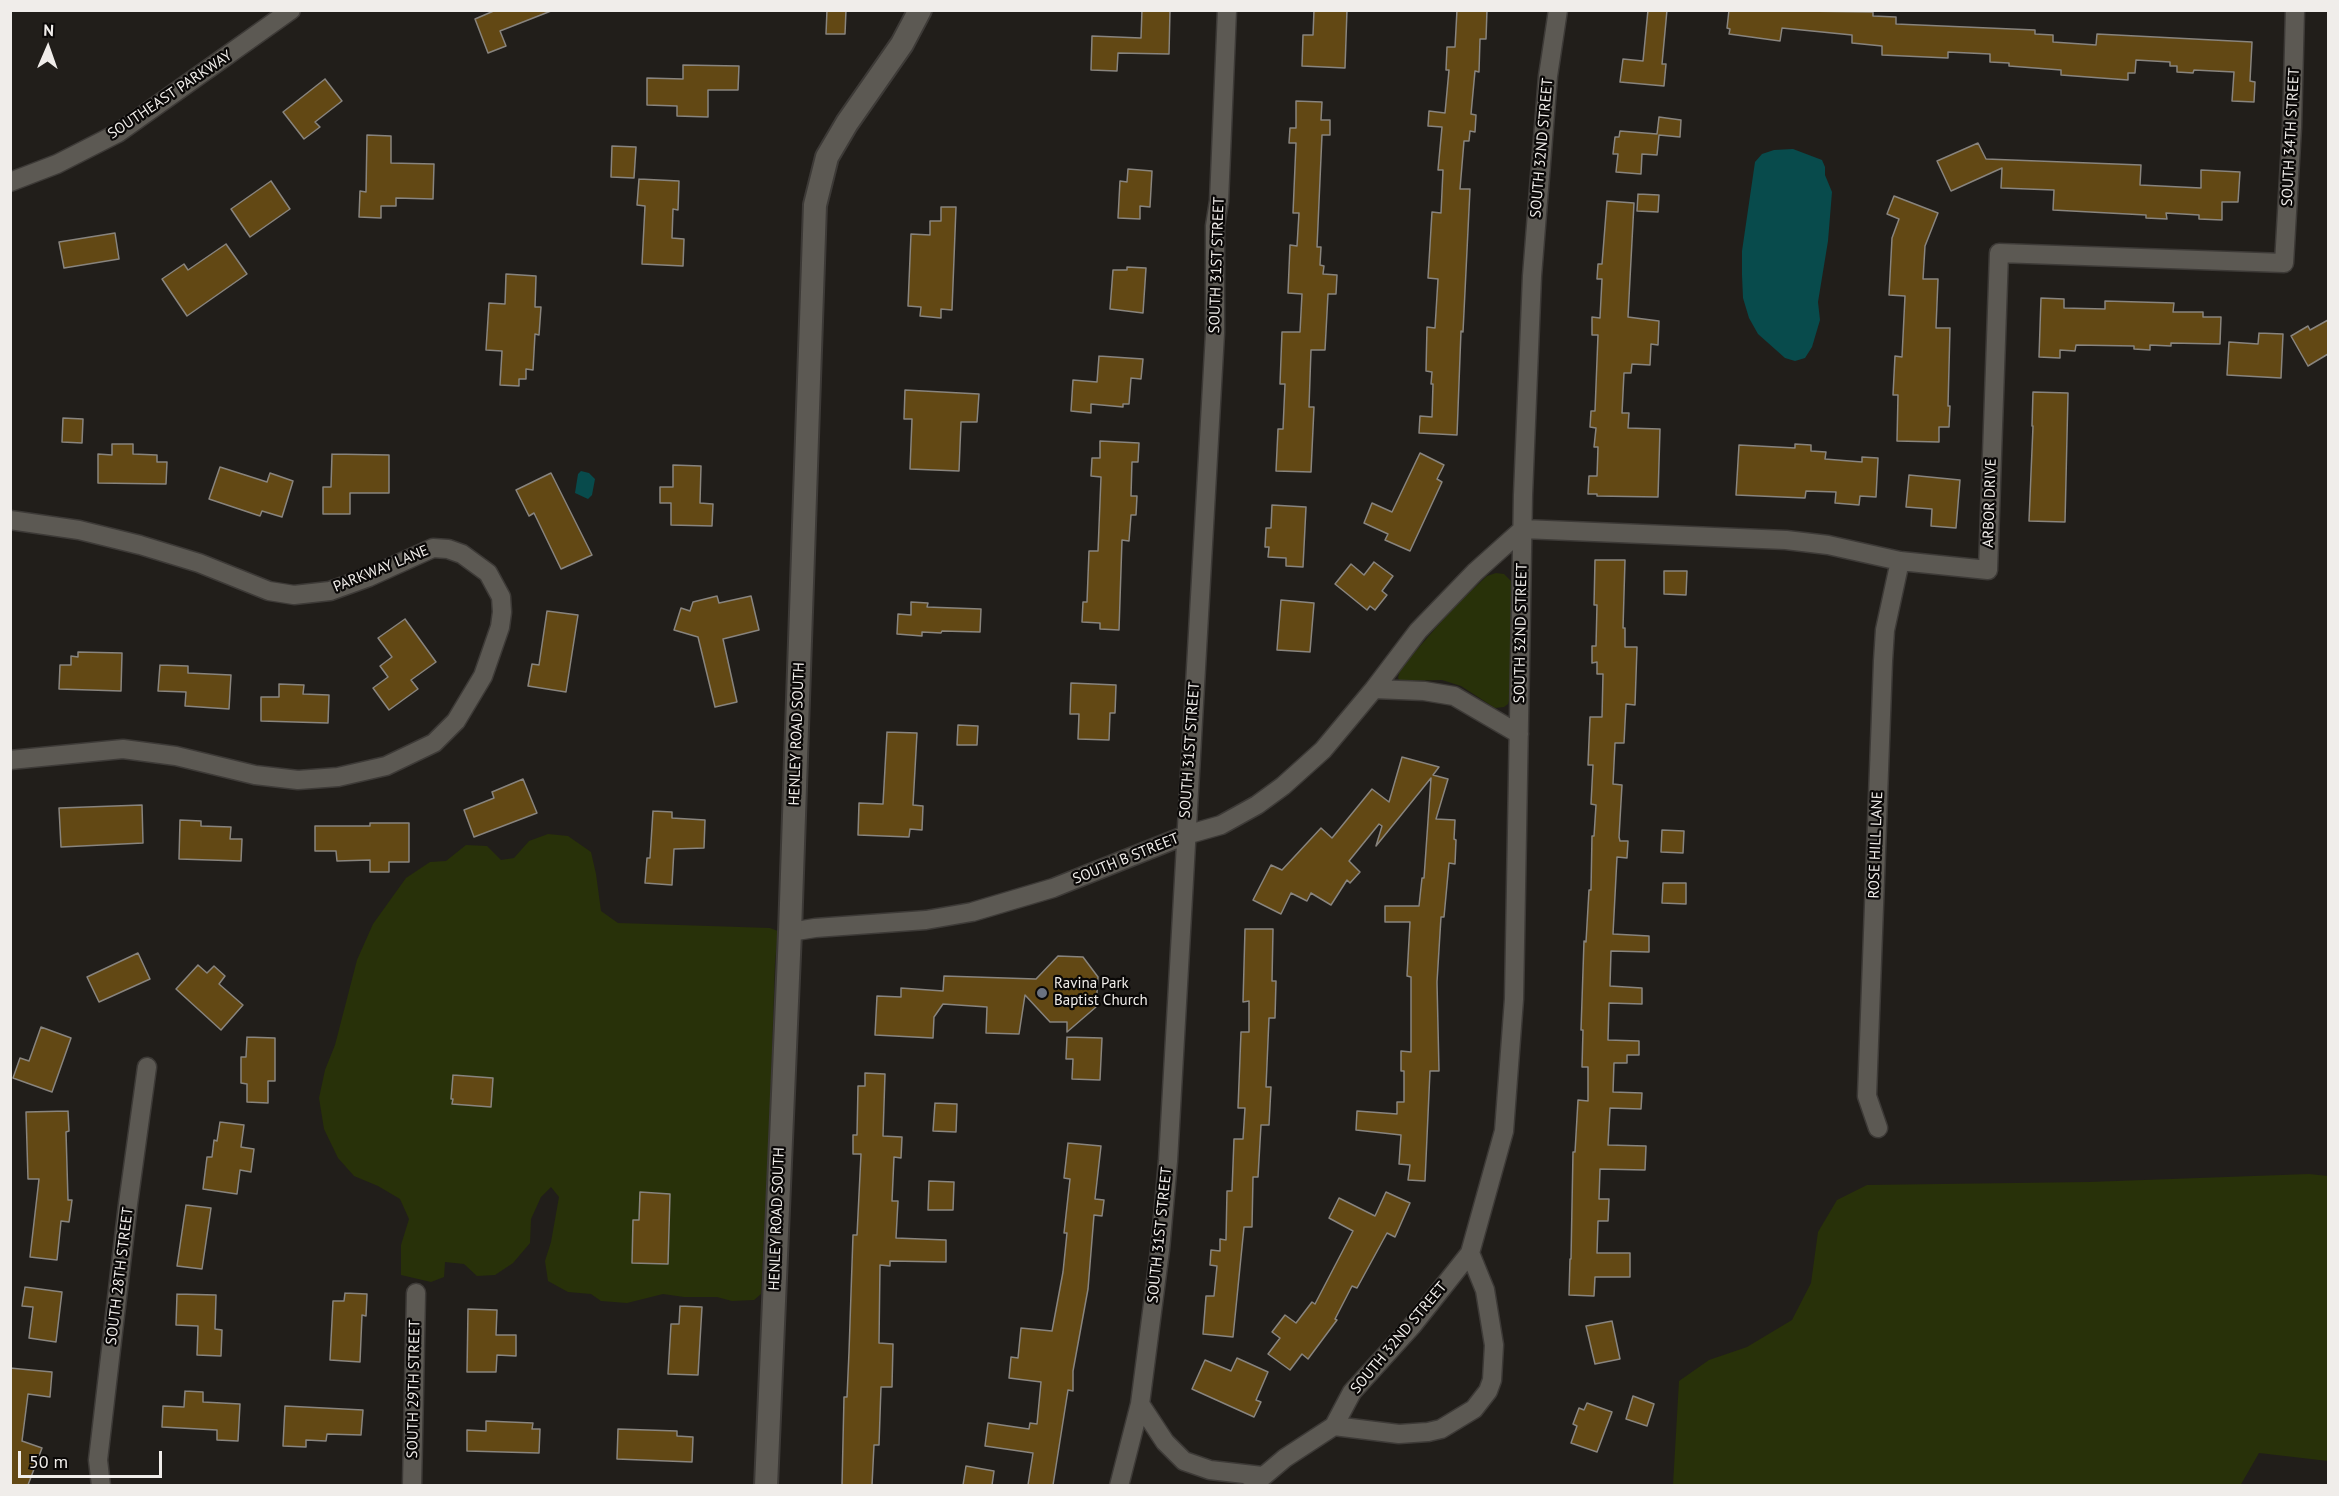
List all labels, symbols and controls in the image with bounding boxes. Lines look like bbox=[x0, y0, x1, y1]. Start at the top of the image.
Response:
north arrow bbox=[18, 18, 78, 78]
text: N bbox=[43, 20, 54, 40]
street label: SOUTHEAST PARKWAY bbox=[104, 47, 236, 143]
street label: SOUTH 34TH STREET bbox=[2278, 67, 2304, 207]
street label: SOUTH 32ND STREET bbox=[1527, 77, 1557, 219]
street label: SOUTH 31ST STREET bbox=[1206, 196, 1228, 334]
street label: ARBOR DRIVE bbox=[1979, 458, 2001, 548]
street label: PARKWAY LANE bbox=[331, 542, 431, 596]
street label: SOUTH 32ND STREET bbox=[1511, 563, 1531, 703]
street label: HENLEY ROAD SOUTH bbox=[786, 662, 808, 806]
street label: SOUTH 31ST STREET bbox=[1176, 681, 1204, 819]
street label: ROSE HILL LANE bbox=[1865, 791, 1887, 899]
street label: SOUTH B STREET bbox=[1070, 830, 1182, 888]
place label: Ravina Park Baptist Church bbox=[1054, 975, 1148, 1010]
marker: Ravina Park Baptist Church bbox=[1035, 986, 1049, 1000]
street label: HENLEY ROAD SOUTH bbox=[766, 1147, 788, 1291]
street label: SOUTH 31ST STREET bbox=[1144, 1166, 1176, 1304]
street label: SOUTH 28TH STREET bbox=[103, 1206, 137, 1346]
street label: SOUTH 32ND STREET bbox=[1347, 1278, 1451, 1398]
street label: SOUTH 29TH STREET bbox=[404, 1319, 424, 1459]
scale bar bbox=[21, 1439, 165, 1477]
text: 50 m bbox=[29, 1450, 68, 1473]

